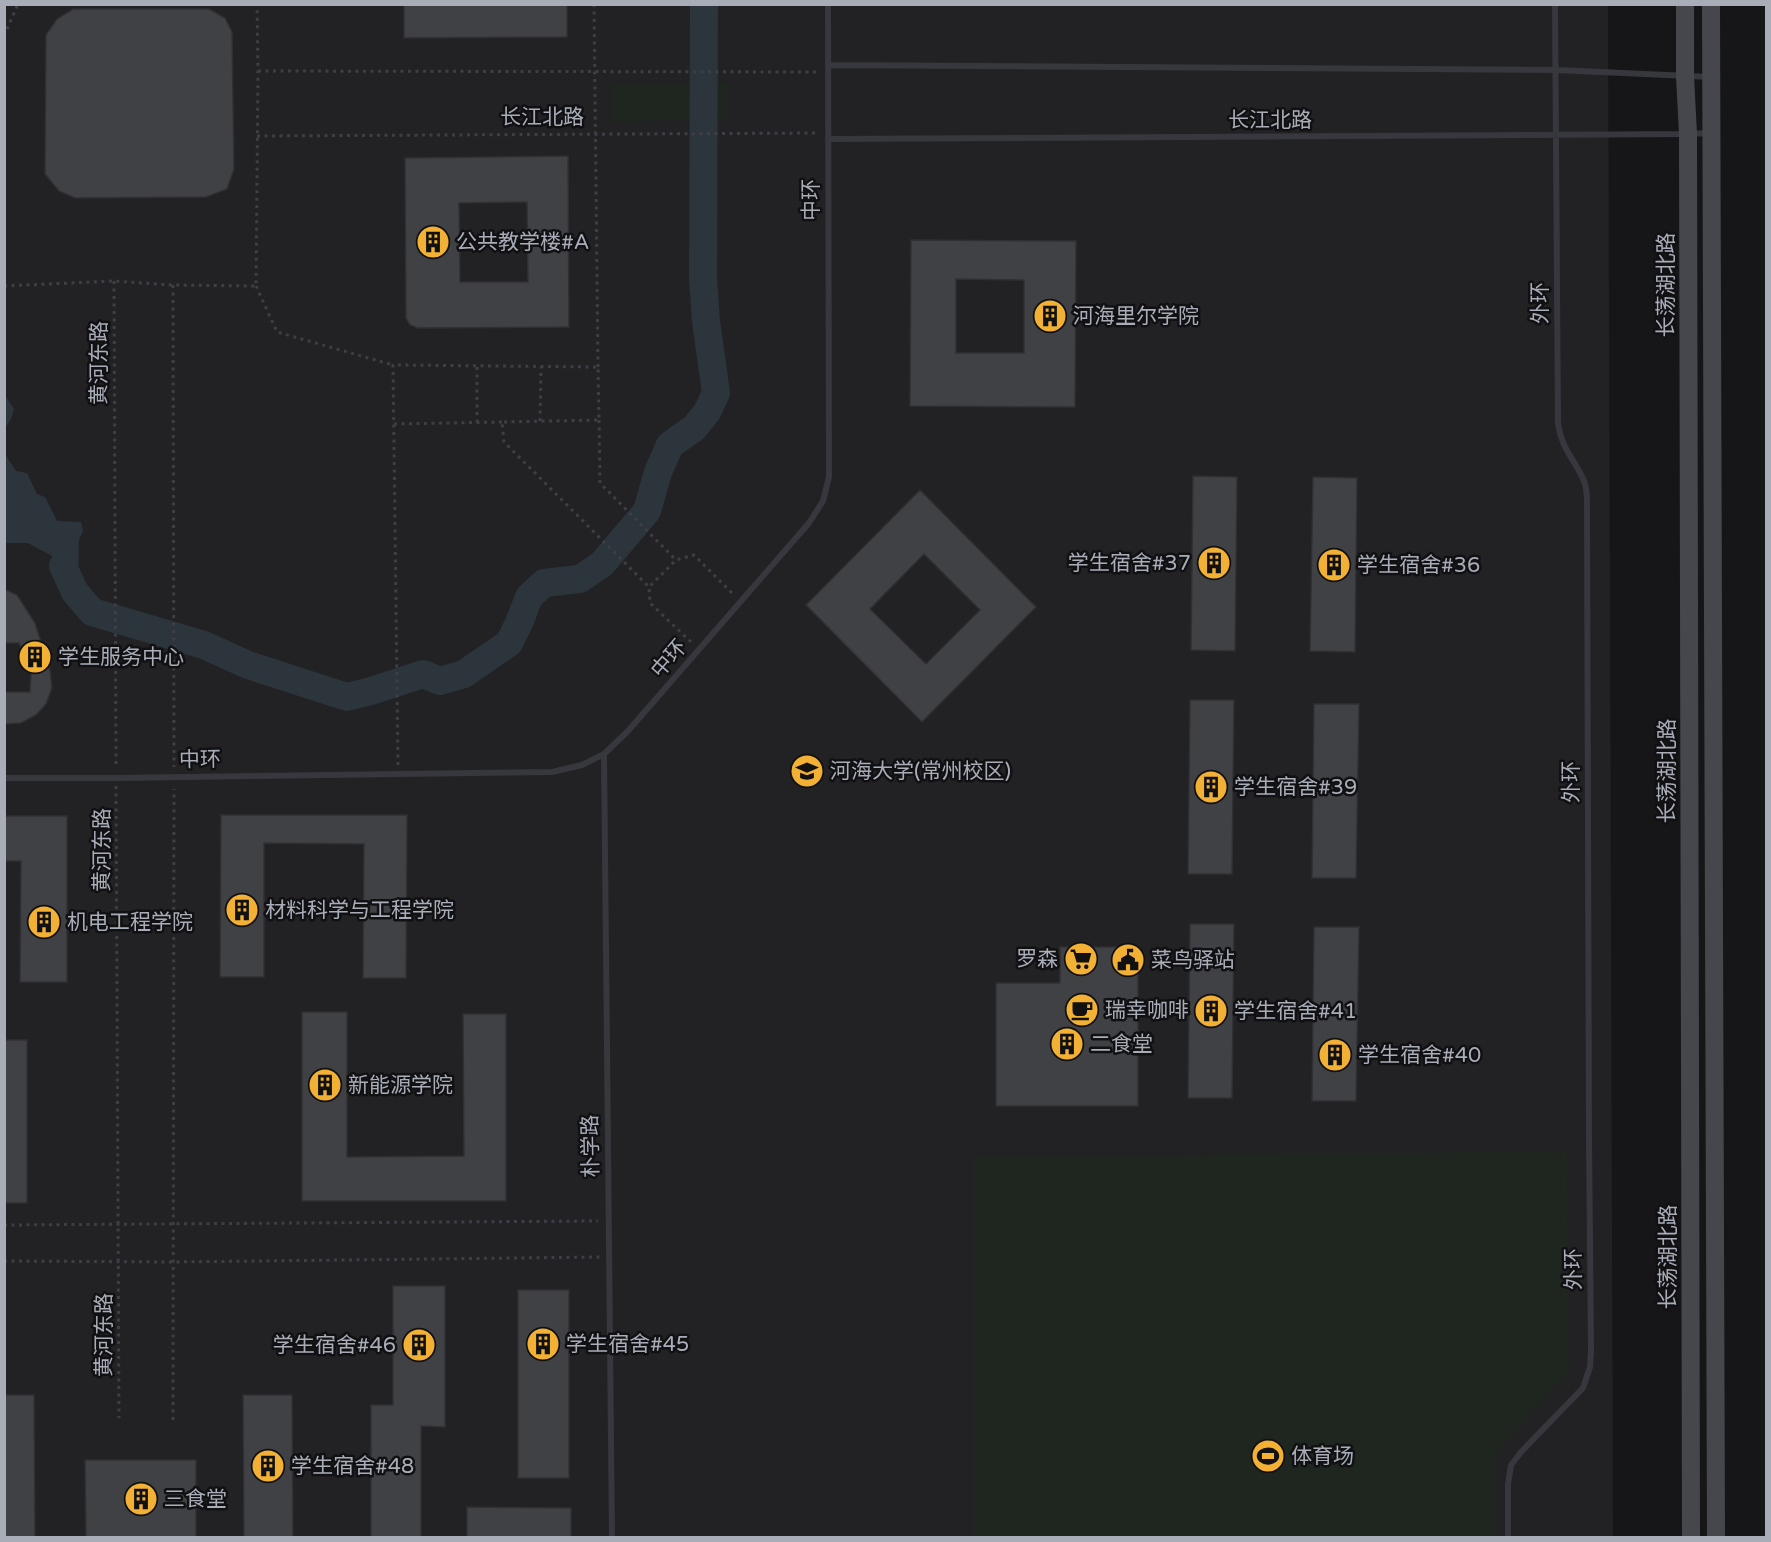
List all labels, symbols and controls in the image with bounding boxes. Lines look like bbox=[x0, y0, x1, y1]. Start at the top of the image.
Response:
street label: 长江北路 bbox=[500, 105, 584, 130]
street label: 长江北路 bbox=[1228, 108, 1312, 133]
street label: 中环 bbox=[799, 179, 824, 221]
building icon: 公共教学楼#A bbox=[415, 224, 451, 260]
place label: 公共教学楼#A bbox=[456, 230, 590, 255]
street label: 长荡湖北路 bbox=[1654, 233, 1679, 338]
street label: 外环 bbox=[1528, 282, 1553, 324]
building icon: 河海里尔学院 bbox=[1032, 298, 1068, 334]
place label: 河海里尔学院 bbox=[1073, 304, 1199, 329]
street label: 黄河东路 bbox=[87, 321, 112, 405]
building icon: 学生宿舍#37 bbox=[1196, 545, 1232, 581]
building icon: 学生宿舍#36 bbox=[1316, 547, 1352, 583]
place label: 学生宿舍#37 bbox=[1068, 551, 1191, 576]
place label: 学生宿舍#36 bbox=[1357, 553, 1480, 578]
street label: 中环 bbox=[646, 635, 692, 683]
building icon: 学生服务中心 bbox=[17, 639, 53, 675]
place label: 学生服务中心 bbox=[58, 645, 184, 670]
street label: 长荡湖北路 bbox=[1655, 719, 1680, 824]
street label: 中环 bbox=[179, 747, 221, 773]
school or university icon: 河海大学(常州校区) bbox=[789, 753, 825, 789]
place label: 河海大学(常州校区) bbox=[830, 759, 1011, 784]
street label: 外环 bbox=[1559, 761, 1584, 803]
building icon: 学生宿舍#39 bbox=[1193, 769, 1229, 805]
place label: 学生宿舍#39 bbox=[1234, 775, 1357, 800]
street label: 黄河东路 bbox=[90, 808, 115, 892]
building icon: 材料科学与工程学院 bbox=[224, 892, 260, 928]
place label: 材料科学与工程学院 bbox=[265, 898, 454, 923]
building icon: 机电工程学院 bbox=[26, 904, 62, 940]
place label: 机电工程学院 bbox=[67, 910, 193, 935]
supermarket icon: 罗森 bbox=[1063, 941, 1099, 977]
public building icon: 菜鸟驿站 bbox=[1110, 942, 1146, 978]
place label: 罗森 bbox=[1016, 947, 1058, 972]
place label: 菜鸟驿站 bbox=[1151, 948, 1235, 973]
cafe icon: 瑞幸咖啡 bbox=[1064, 992, 1100, 1028]
building icon: 学生宿舍#41 bbox=[1193, 993, 1229, 1029]
place label: 瑞幸咖啡 bbox=[1105, 998, 1189, 1023]
place label: 学生宿舍#41 bbox=[1234, 999, 1357, 1024]
building icon: 二食堂 bbox=[1049, 1026, 1085, 1062]
place label: 二食堂 bbox=[1090, 1032, 1153, 1057]
building icon: 学生宿舍#40 bbox=[1317, 1037, 1353, 1073]
place label: 学生宿舍#40 bbox=[1358, 1043, 1481, 1068]
building icon: 新能源学院 bbox=[307, 1067, 343, 1103]
place label: 新能源学院 bbox=[348, 1073, 453, 1098]
street label: 朴学路 bbox=[578, 1114, 604, 1178]
street label: 长荡湖北路 bbox=[1656, 1205, 1681, 1310]
street label: 外环 bbox=[1561, 1248, 1587, 1290]
street label: 黄河东路 bbox=[92, 1293, 117, 1377]
building icon: 学生宿舍#45 bbox=[525, 1326, 561, 1362]
building icon: 学生宿舍#46 bbox=[401, 1327, 437, 1363]
place label: 学生宿舍#45 bbox=[566, 1332, 689, 1357]
place label: 学生宿舍#46 bbox=[273, 1333, 396, 1358]
sports icon: 体育场 bbox=[1250, 1438, 1286, 1474]
place label: 体育场 bbox=[1291, 1444, 1354, 1469]
building icon: 学生宿舍#48 bbox=[250, 1448, 286, 1484]
place label: 学生宿舍#48 bbox=[291, 1454, 414, 1479]
building icon: 三食堂 bbox=[123, 1481, 159, 1517]
place label: 三食堂 bbox=[164, 1487, 227, 1512]

